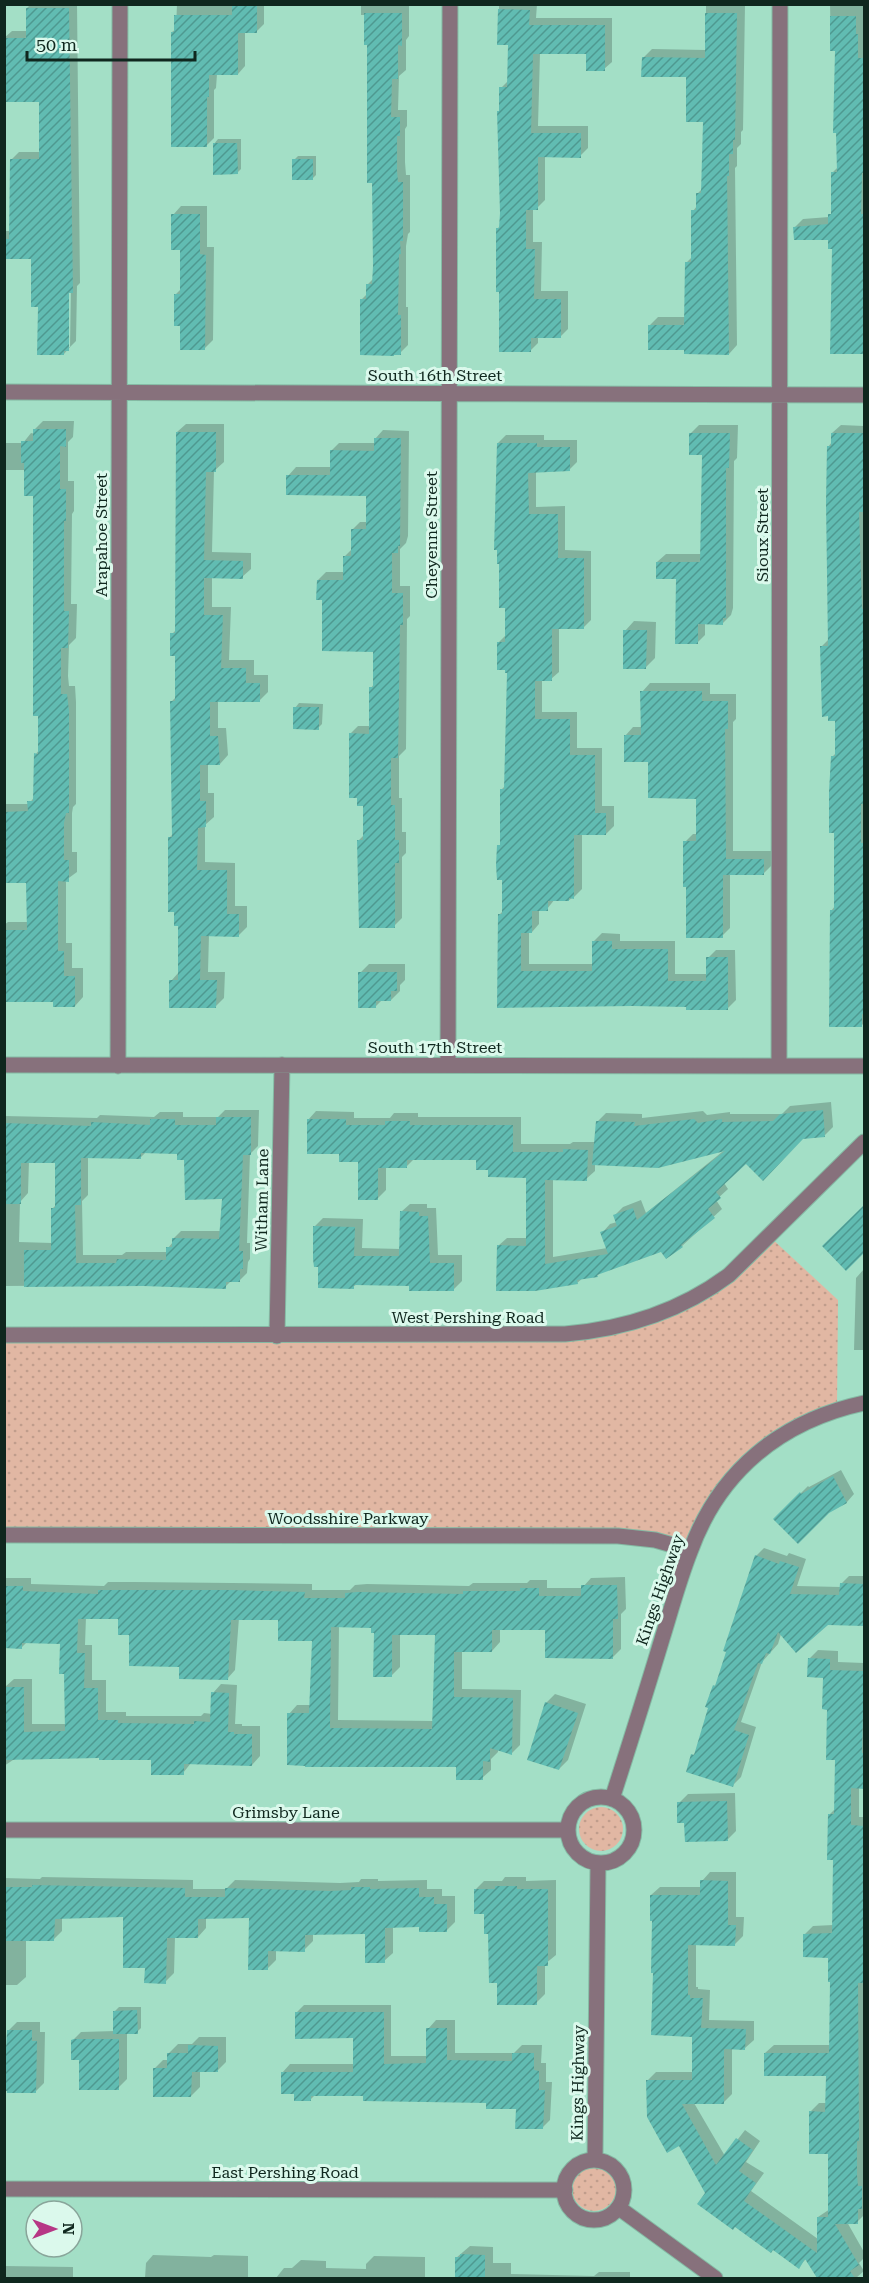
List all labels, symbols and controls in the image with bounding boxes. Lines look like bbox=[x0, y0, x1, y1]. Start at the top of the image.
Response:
scale bar bbox=[27, 24, 195, 62]
text: 50 m bbox=[36, 34, 77, 55]
street label: South 16th Street bbox=[368, 366, 502, 385]
street label: Cheyenne Street bbox=[422, 471, 441, 599]
street label: Arapahoe Street bbox=[92, 473, 111, 597]
street label: Sioux Street bbox=[753, 488, 772, 582]
street label: South 17th Street bbox=[368, 1038, 502, 1057]
street label: Witham Lane bbox=[252, 1148, 272, 1252]
street label: West Pershing Road bbox=[391, 1308, 545, 1327]
street label: Woodsshire Parkway bbox=[267, 1509, 429, 1528]
street label: Kings Highway bbox=[632, 1531, 688, 1648]
street label: Grimsby Lane bbox=[232, 1803, 340, 1822]
street label: Kings Highway bbox=[567, 2024, 589, 2141]
street label: East Pershing Road bbox=[211, 2163, 359, 2182]
north arrow bbox=[24, 2199, 84, 2259]
text: N bbox=[59, 2223, 78, 2235]

